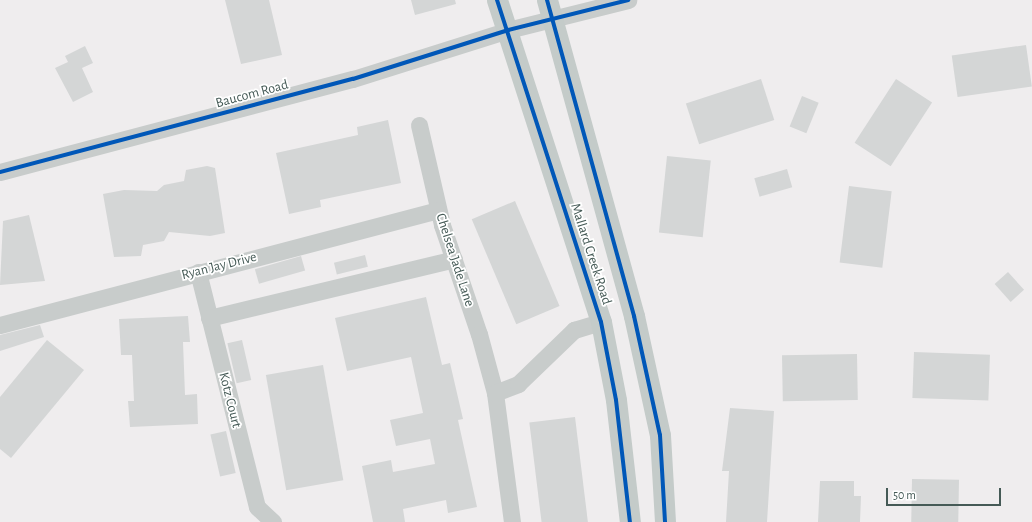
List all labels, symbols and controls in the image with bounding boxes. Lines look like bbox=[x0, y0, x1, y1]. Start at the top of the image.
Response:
street label: Baucom Road bbox=[214, 76, 290, 112]
street label: Mallard Creek Road bbox=[567, 201, 615, 307]
street label: Chelsea Jade Lane bbox=[432, 211, 478, 309]
street label: Ryan Jay Drive bbox=[180, 249, 258, 283]
street label: Kotz Court bbox=[215, 371, 245, 429]
scale bar bbox=[888, 480, 1003, 506]
text: 50 m bbox=[893, 489, 916, 501]

